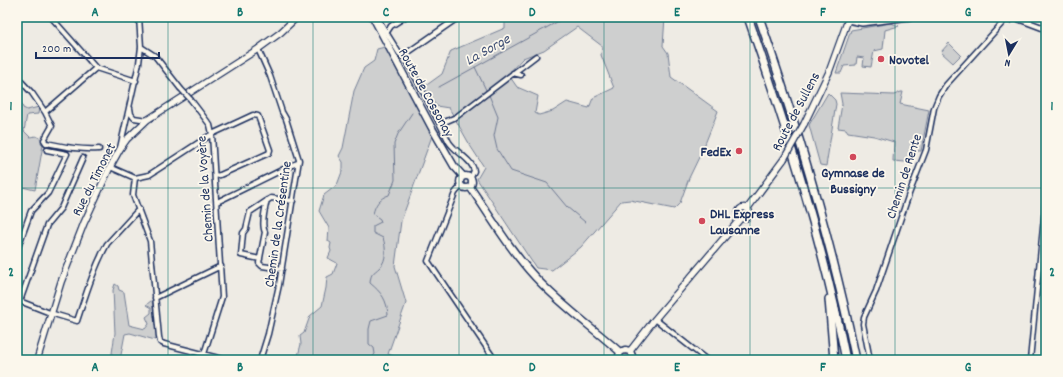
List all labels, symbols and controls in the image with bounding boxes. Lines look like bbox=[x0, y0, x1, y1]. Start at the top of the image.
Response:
text: A bbox=[91, 4, 99, 23]
text: B bbox=[237, 4, 243, 23]
text: C bbox=[383, 4, 390, 23]
text: D bbox=[529, 4, 536, 23]
text: E bbox=[674, 4, 681, 23]
text: F bbox=[820, 4, 826, 23]
text: G bbox=[965, 4, 972, 23]
water label: La Sorge bbox=[461, 29, 516, 72]
scale bar bbox=[36, 34, 159, 60]
north arrow bbox=[989, 34, 1029, 74]
text: 200 m bbox=[42, 41, 71, 58]
street label: Route de Cossonay bbox=[392, 45, 458, 142]
place label: Novotel bbox=[889, 51, 930, 71]
text: N bbox=[1003, 53, 1012, 70]
marker: Novotel bbox=[876, 54, 886, 64]
street label: Route de Sullens bbox=[768, 69, 826, 155]
text: 1 bbox=[10, 98, 13, 117]
text: 1 bbox=[1051, 98, 1054, 117]
street label: Chemin de Rente bbox=[882, 132, 928, 222]
street label: Chemin de la Voyère bbox=[192, 135, 220, 243]
street label: Rue du Timonet bbox=[68, 140, 122, 220]
place label: FedEx bbox=[700, 143, 732, 163]
marker: FedEx bbox=[734, 146, 744, 156]
marker: Gymnase de Bussigny bbox=[848, 152, 858, 162]
street label: Chemin de la Crésentine bbox=[260, 160, 298, 289]
place label: Gymnase de Bussigny bbox=[821, 164, 885, 200]
place label: DHL Express Lausanne bbox=[710, 205, 775, 241]
marker: DHL Express Lausanne bbox=[697, 216, 707, 226]
text: 2 bbox=[8, 264, 14, 283]
text: 2 bbox=[1049, 264, 1055, 283]
text: A bbox=[91, 359, 99, 377]
text: B bbox=[237, 359, 243, 377]
text: C bbox=[383, 359, 390, 377]
text: D bbox=[529, 359, 536, 377]
text: E bbox=[674, 359, 681, 377]
text: F bbox=[820, 359, 826, 377]
text: G bbox=[965, 359, 972, 377]

